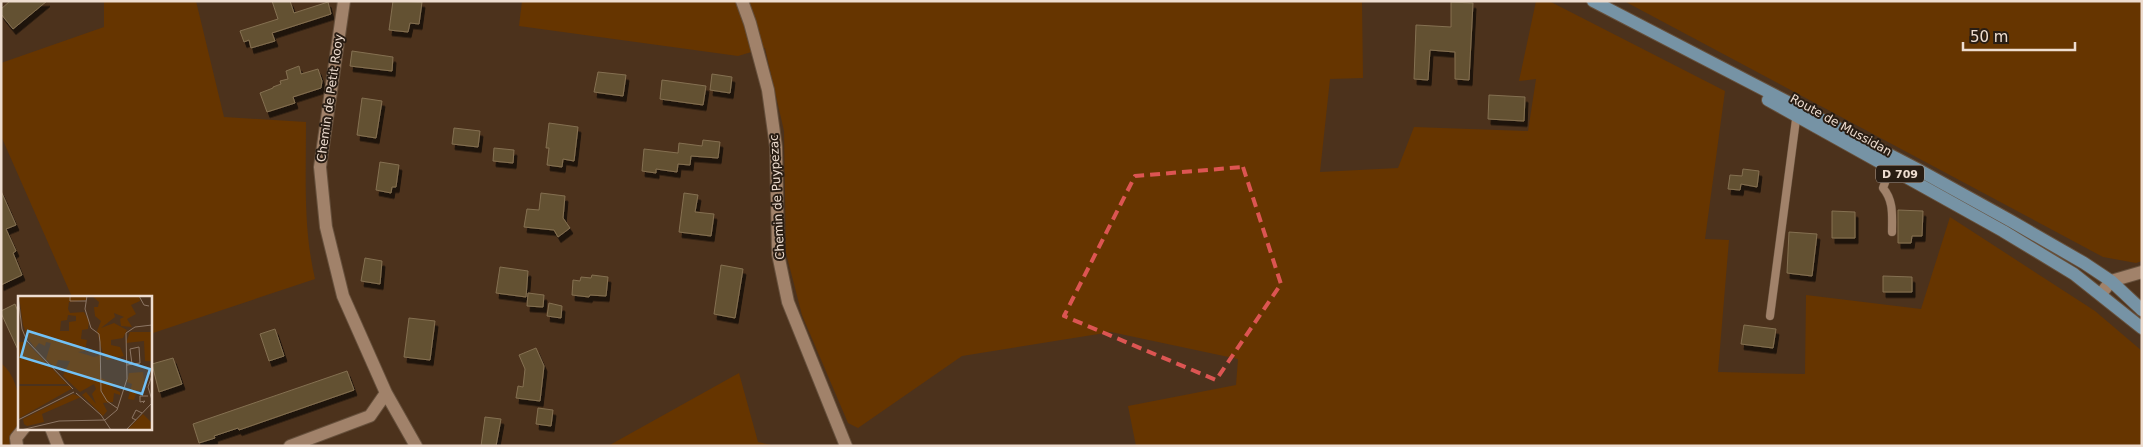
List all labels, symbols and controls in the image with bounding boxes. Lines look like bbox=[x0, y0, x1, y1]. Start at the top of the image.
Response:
scale bar bbox=[1963, 20, 2076, 52]
text: 50 m bbox=[1970, 28, 2008, 46]
street label: Chemin de Petit Rooy bbox=[314, 33, 346, 163]
street label: Route de Mussidan bbox=[1788, 91, 1894, 159]
street label: Chemin de Puypezac bbox=[767, 134, 787, 260]
road number: D 709 bbox=[1876, 165, 1924, 182]
inset map bbox=[18, 296, 151, 430]

